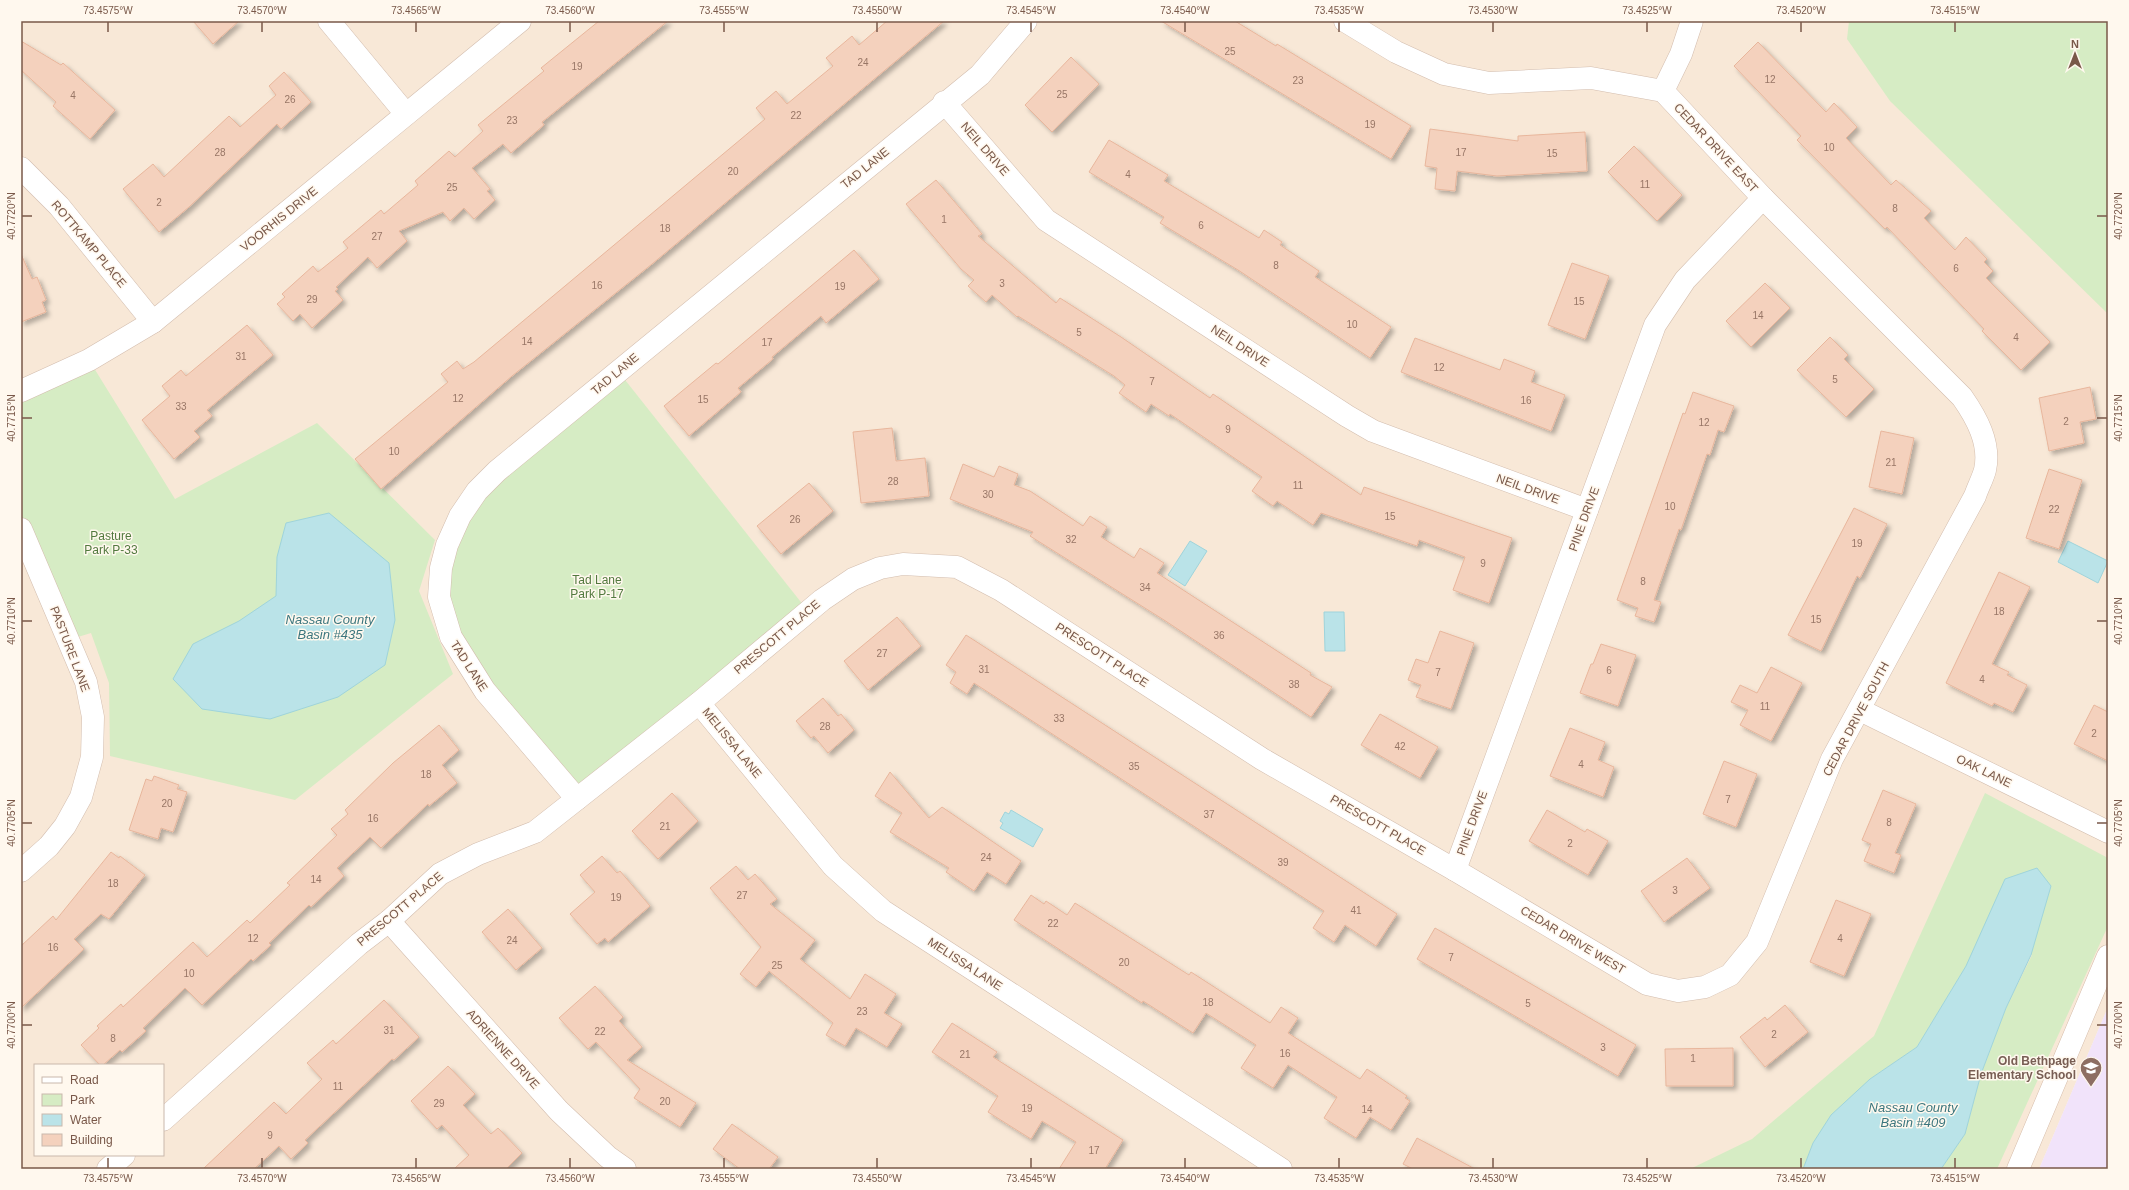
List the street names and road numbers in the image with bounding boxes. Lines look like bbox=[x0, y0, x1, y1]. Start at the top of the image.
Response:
street label: CEDAR DRIVE EAST bbox=[1671, 101, 1761, 196]
street label: NEIL DRIVE bbox=[958, 119, 1012, 179]
street label: TAD LANE bbox=[838, 144, 892, 192]
street label: VOORHIS DRIVE bbox=[238, 184, 320, 254]
street label: ROTTKAMP PLACE bbox=[49, 198, 129, 290]
street label: NEIL DRIVE bbox=[1208, 322, 1272, 370]
street label: TAD LANE bbox=[588, 350, 642, 398]
street label: NEIL DRIVE bbox=[1494, 471, 1562, 507]
street label: PINE DRIVE bbox=[1566, 485, 1602, 553]
street label: PRESCOTT PLACE bbox=[731, 597, 823, 677]
street label: PASTURE LANE bbox=[47, 604, 93, 694]
street label: PRESCOTT PLACE bbox=[1053, 620, 1151, 690]
street label: TAD LANE bbox=[447, 638, 491, 694]
street label: CEDAR DRIVE SOUTH bbox=[1820, 659, 1892, 779]
street label: MELISSA LANE bbox=[699, 705, 765, 781]
street label: OAK LANE bbox=[1954, 752, 2014, 790]
street label: PINE DRIVE bbox=[1454, 789, 1490, 857]
street label: PRESCOTT PLACE bbox=[1328, 792, 1428, 858]
street label: PRESCOTT PLACE bbox=[354, 869, 446, 949]
street label: CEDAR DRIVE WEST bbox=[1518, 903, 1629, 977]
street label: MELISSA LANE bbox=[925, 935, 1005, 993]
street label: ADRIENNE DRIVE bbox=[464, 1006, 542, 1092]

